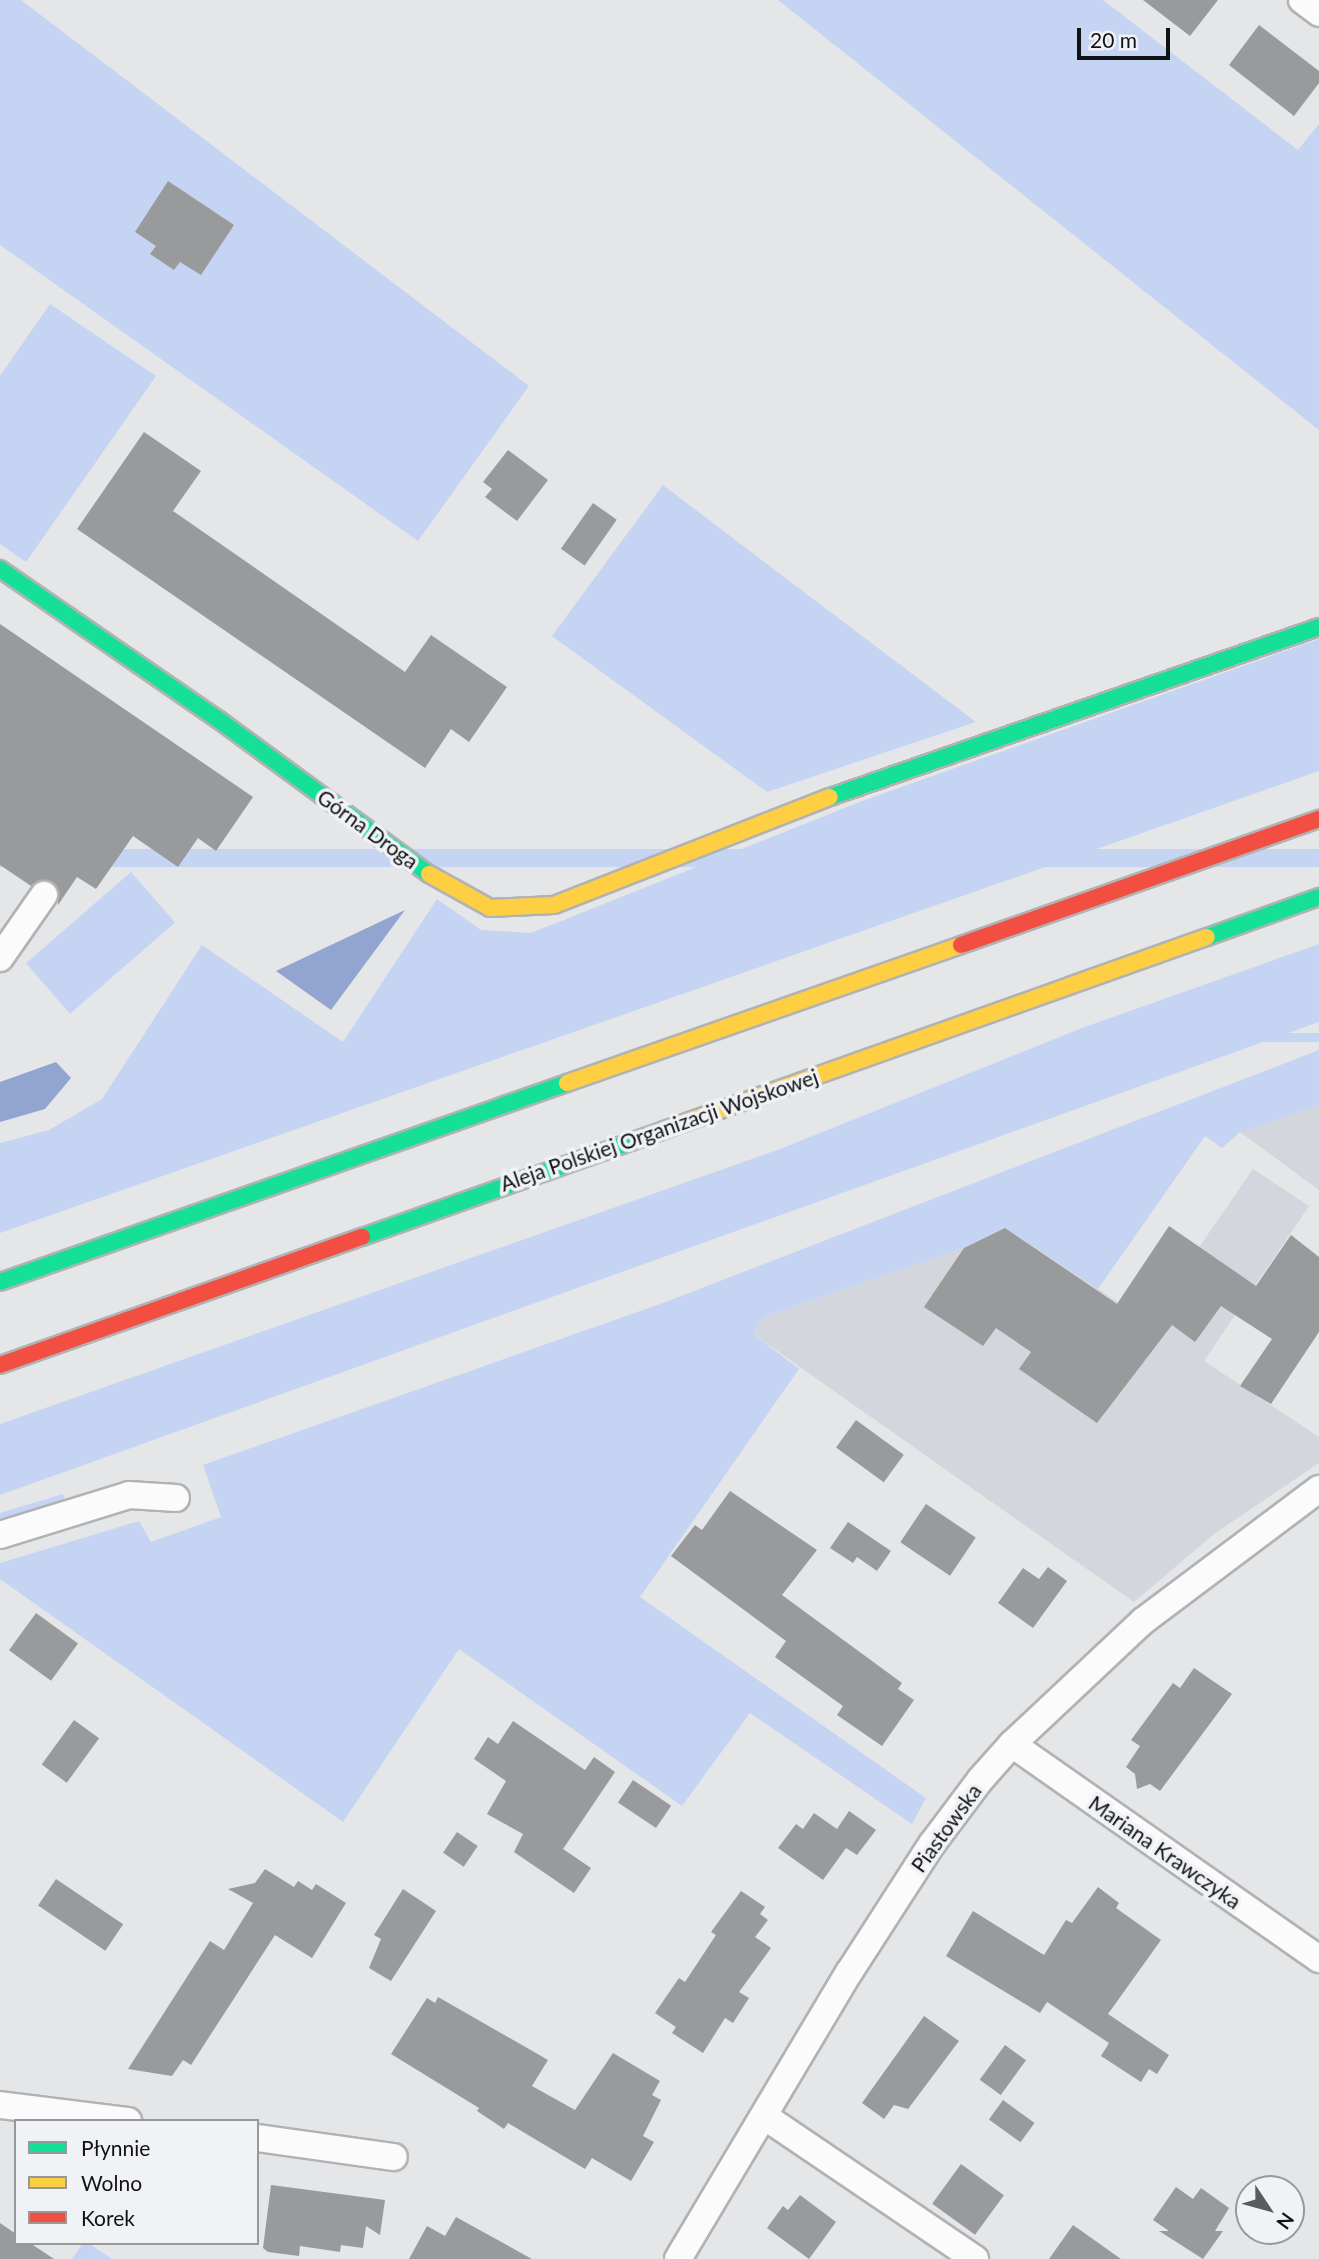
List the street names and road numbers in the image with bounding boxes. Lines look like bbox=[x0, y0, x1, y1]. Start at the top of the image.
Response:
street label: Górna Droga bbox=[313, 784, 423, 874]
street label: Aleja Polskiej Organizacji Wojskowej bbox=[497, 1064, 821, 1196]
street label: Piastowska bbox=[906, 1779, 986, 1877]
street label: Mariana Krawczyka bbox=[1084, 1790, 1246, 1914]

